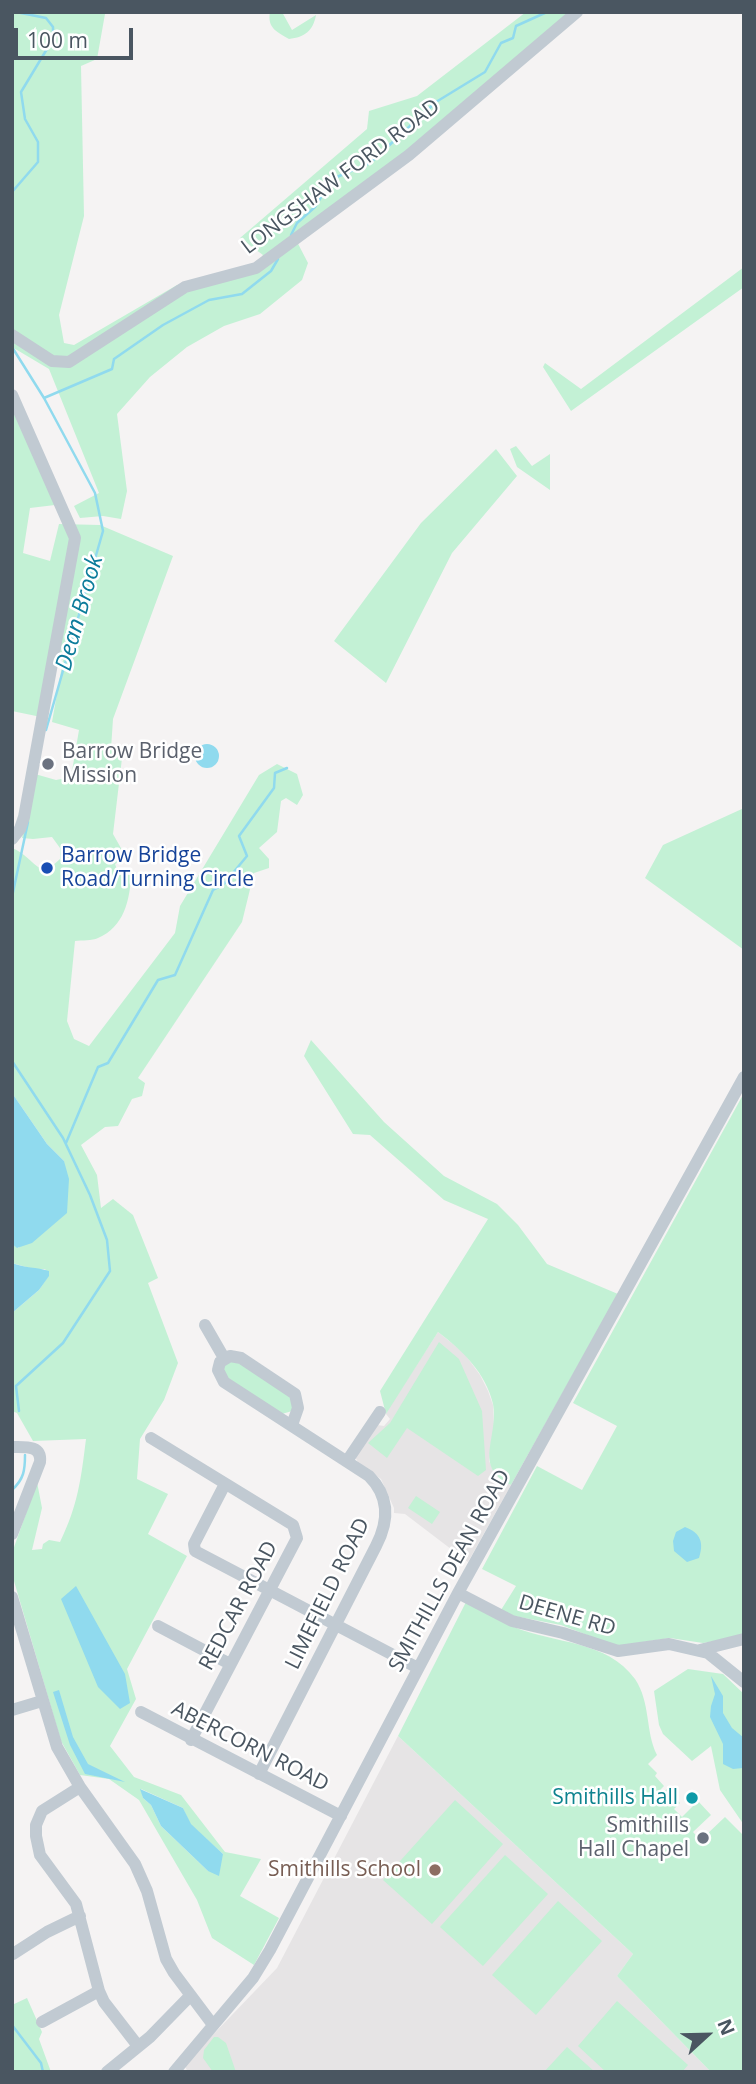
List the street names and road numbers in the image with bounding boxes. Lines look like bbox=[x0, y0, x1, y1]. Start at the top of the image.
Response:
street label: LONGSHAW FORD ROAD bbox=[237, 94, 445, 260]
street label: SMITHILLS DEAN ROAD bbox=[384, 1465, 516, 1677]
street label: LIMEFIELD ROAD bbox=[280, 1514, 376, 1674]
street label: REDCAR ROAD bbox=[194, 1537, 284, 1675]
street label: DEENE RD bbox=[516, 1590, 618, 1642]
street label: ABERCORN ROAD bbox=[167, 1696, 333, 1798]

